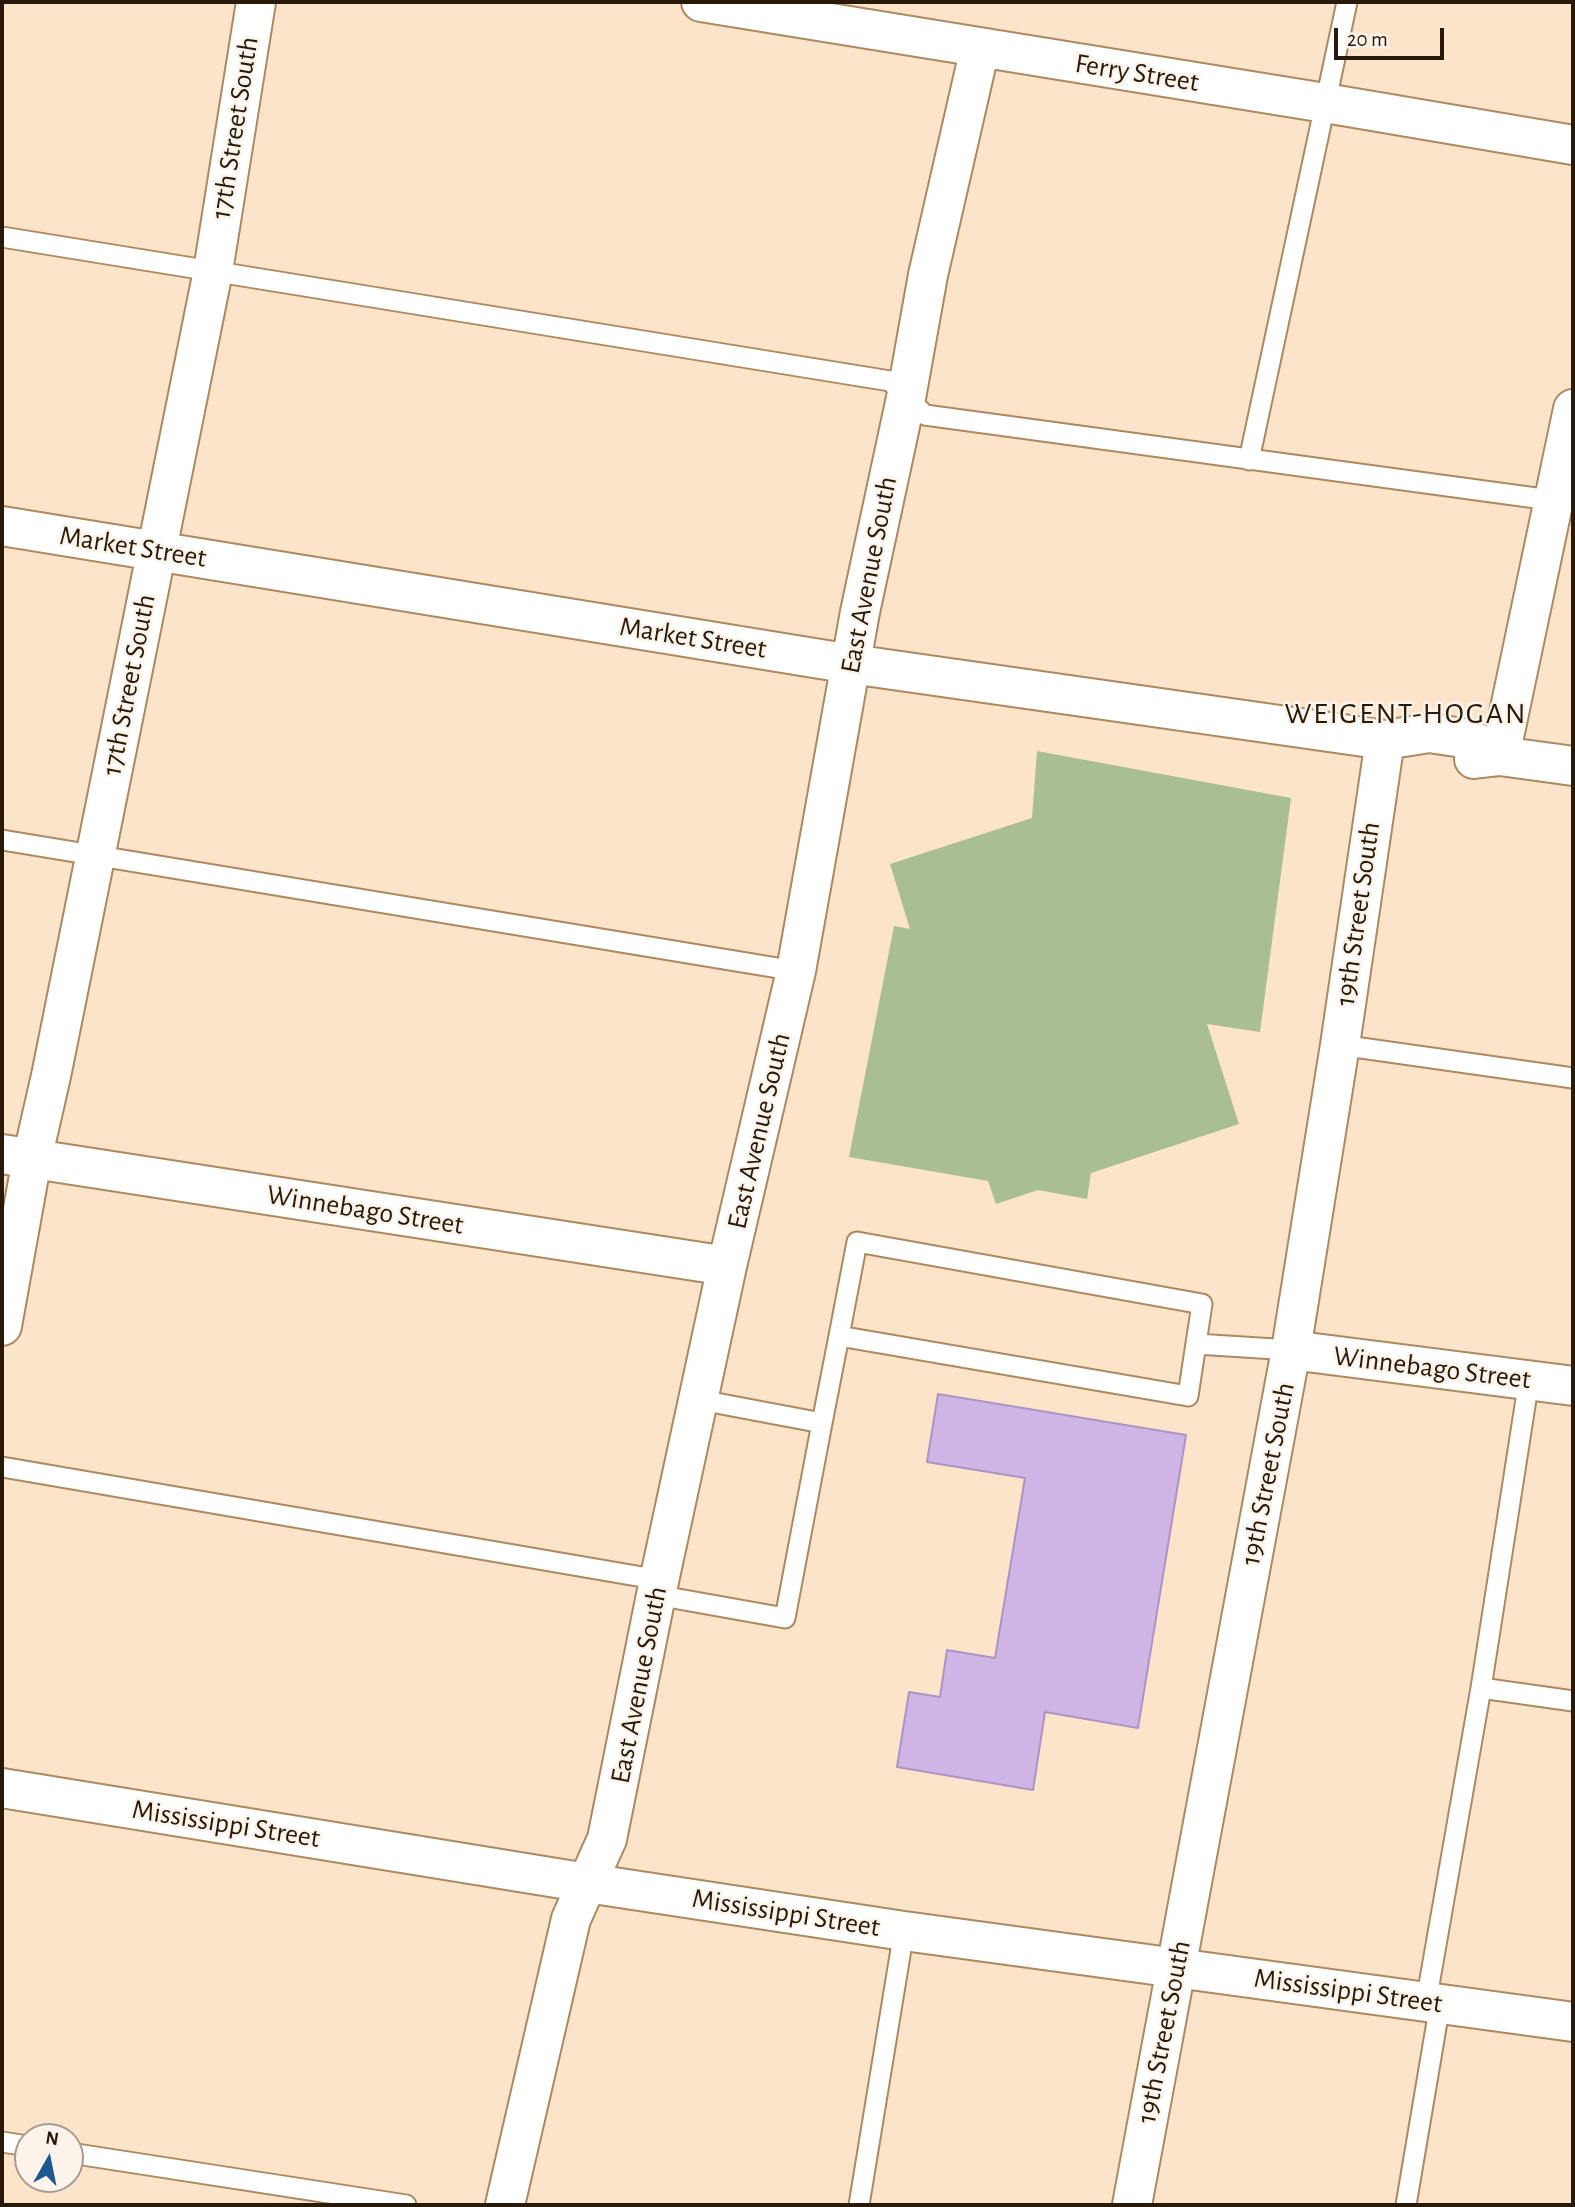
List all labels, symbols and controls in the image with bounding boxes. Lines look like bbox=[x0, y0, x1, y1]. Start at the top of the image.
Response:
scale bar bbox=[1337, 14, 1447, 58]
text: 20 m bbox=[1347, 29, 1388, 50]
street label: 17th Street South bbox=[204, 34, 266, 222]
street label: Ferry Street bbox=[1073, 47, 1201, 99]
street label: East Avenue South bbox=[833, 474, 905, 676]
street label: Market Street bbox=[57, 519, 209, 575]
street label: 17th Street South bbox=[95, 591, 163, 779]
street label: Market Street bbox=[617, 610, 769, 666]
district label: WEIGENT-HOGAN bbox=[1286, 696, 1526, 732]
street label: 19th Street South bbox=[1328, 820, 1388, 1008]
street label: East Avenue South bbox=[720, 1030, 798, 1232]
street label: Winnebago Street bbox=[264, 1178, 466, 1242]
street label: Winnebago Street bbox=[1331, 1339, 1533, 1397]
street label: 19th Street South bbox=[1234, 1380, 1302, 1568]
street label: East Avenue South bbox=[603, 1584, 675, 1786]
street label: Mississippi Street bbox=[130, 1793, 322, 1855]
street label: Mississippi Street bbox=[690, 1882, 882, 1944]
street label: 19th Street South bbox=[1130, 1938, 1198, 2126]
street label: Mississippi Street bbox=[1252, 1961, 1444, 2021]
north arrow bbox=[14, 2123, 84, 2193]
text: N bbox=[44, 2128, 60, 2149]

